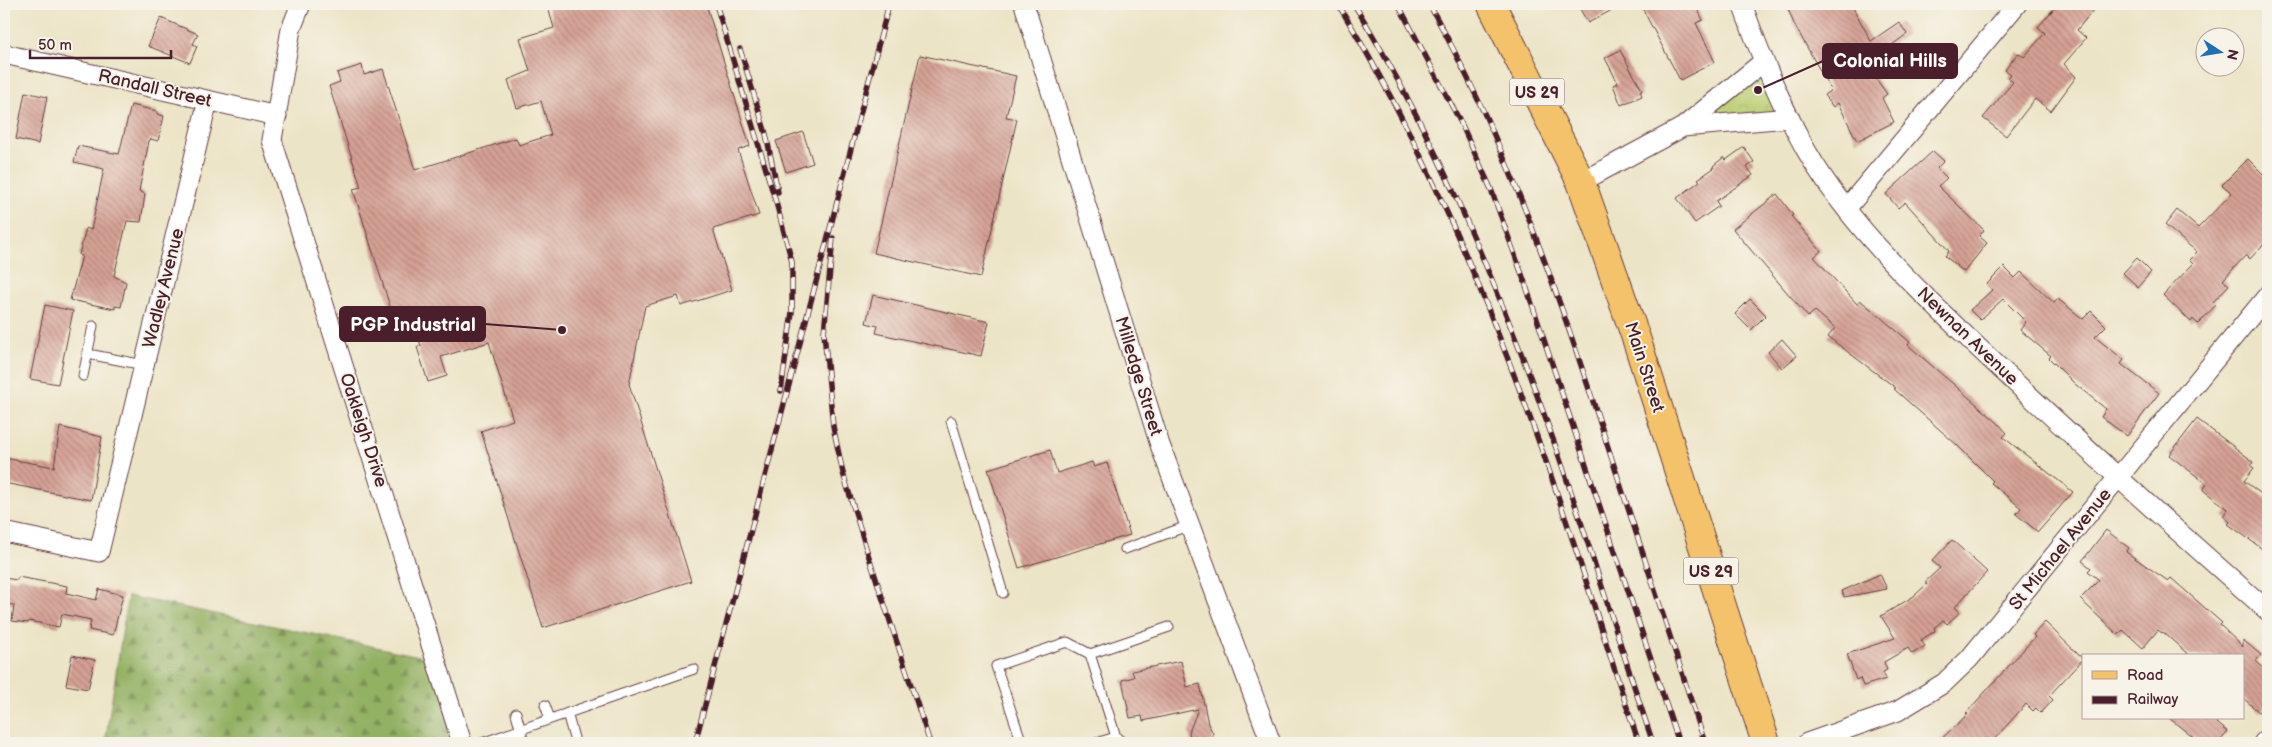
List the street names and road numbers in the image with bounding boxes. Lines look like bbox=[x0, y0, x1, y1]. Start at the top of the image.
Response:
street label: Randall Street bbox=[96, 65, 214, 112]
road number: US 29 bbox=[1510, 78, 1564, 105]
street label: Wadley Avenue bbox=[138, 226, 189, 350]
street label: Newnan Avenue bbox=[1913, 283, 2023, 390]
street label: Milledge Street bbox=[1110, 314, 1167, 439]
street label: Main Street bbox=[1620, 319, 1669, 416]
street label: Oakleigh Drive bbox=[335, 370, 392, 490]
street label: St Michael Avenue bbox=[2005, 484, 2116, 614]
road number: US 29 bbox=[1684, 558, 1738, 584]

